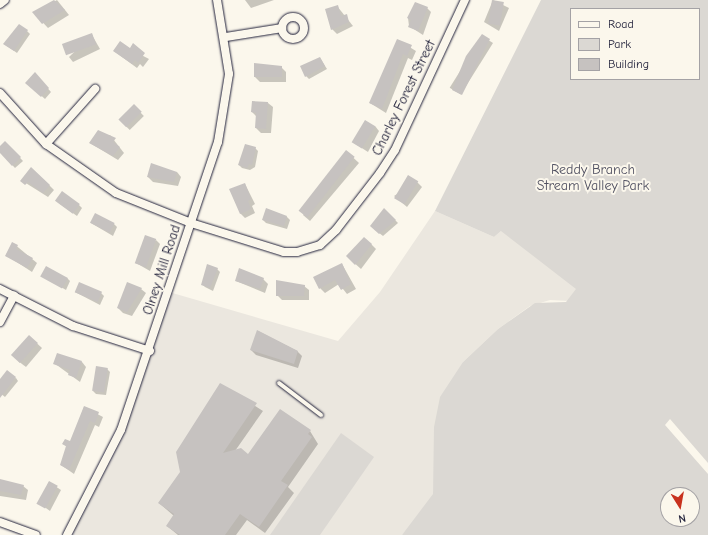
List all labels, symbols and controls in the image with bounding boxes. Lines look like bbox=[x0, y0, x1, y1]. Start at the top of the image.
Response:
legend bbox=[570, 8, 700, 80]
text: Road bbox=[608, 17, 634, 31]
street label: Charley Forest Street bbox=[369, 37, 439, 159]
text: Park bbox=[608, 37, 631, 51]
text: Building bbox=[608, 57, 649, 71]
park label: Reddy Branch Stream Valley Park bbox=[537, 162, 649, 194]
street label: Olney Mill Road bbox=[140, 223, 184, 317]
north arrow bbox=[660, 487, 700, 527]
text: N bbox=[677, 511, 687, 525]

